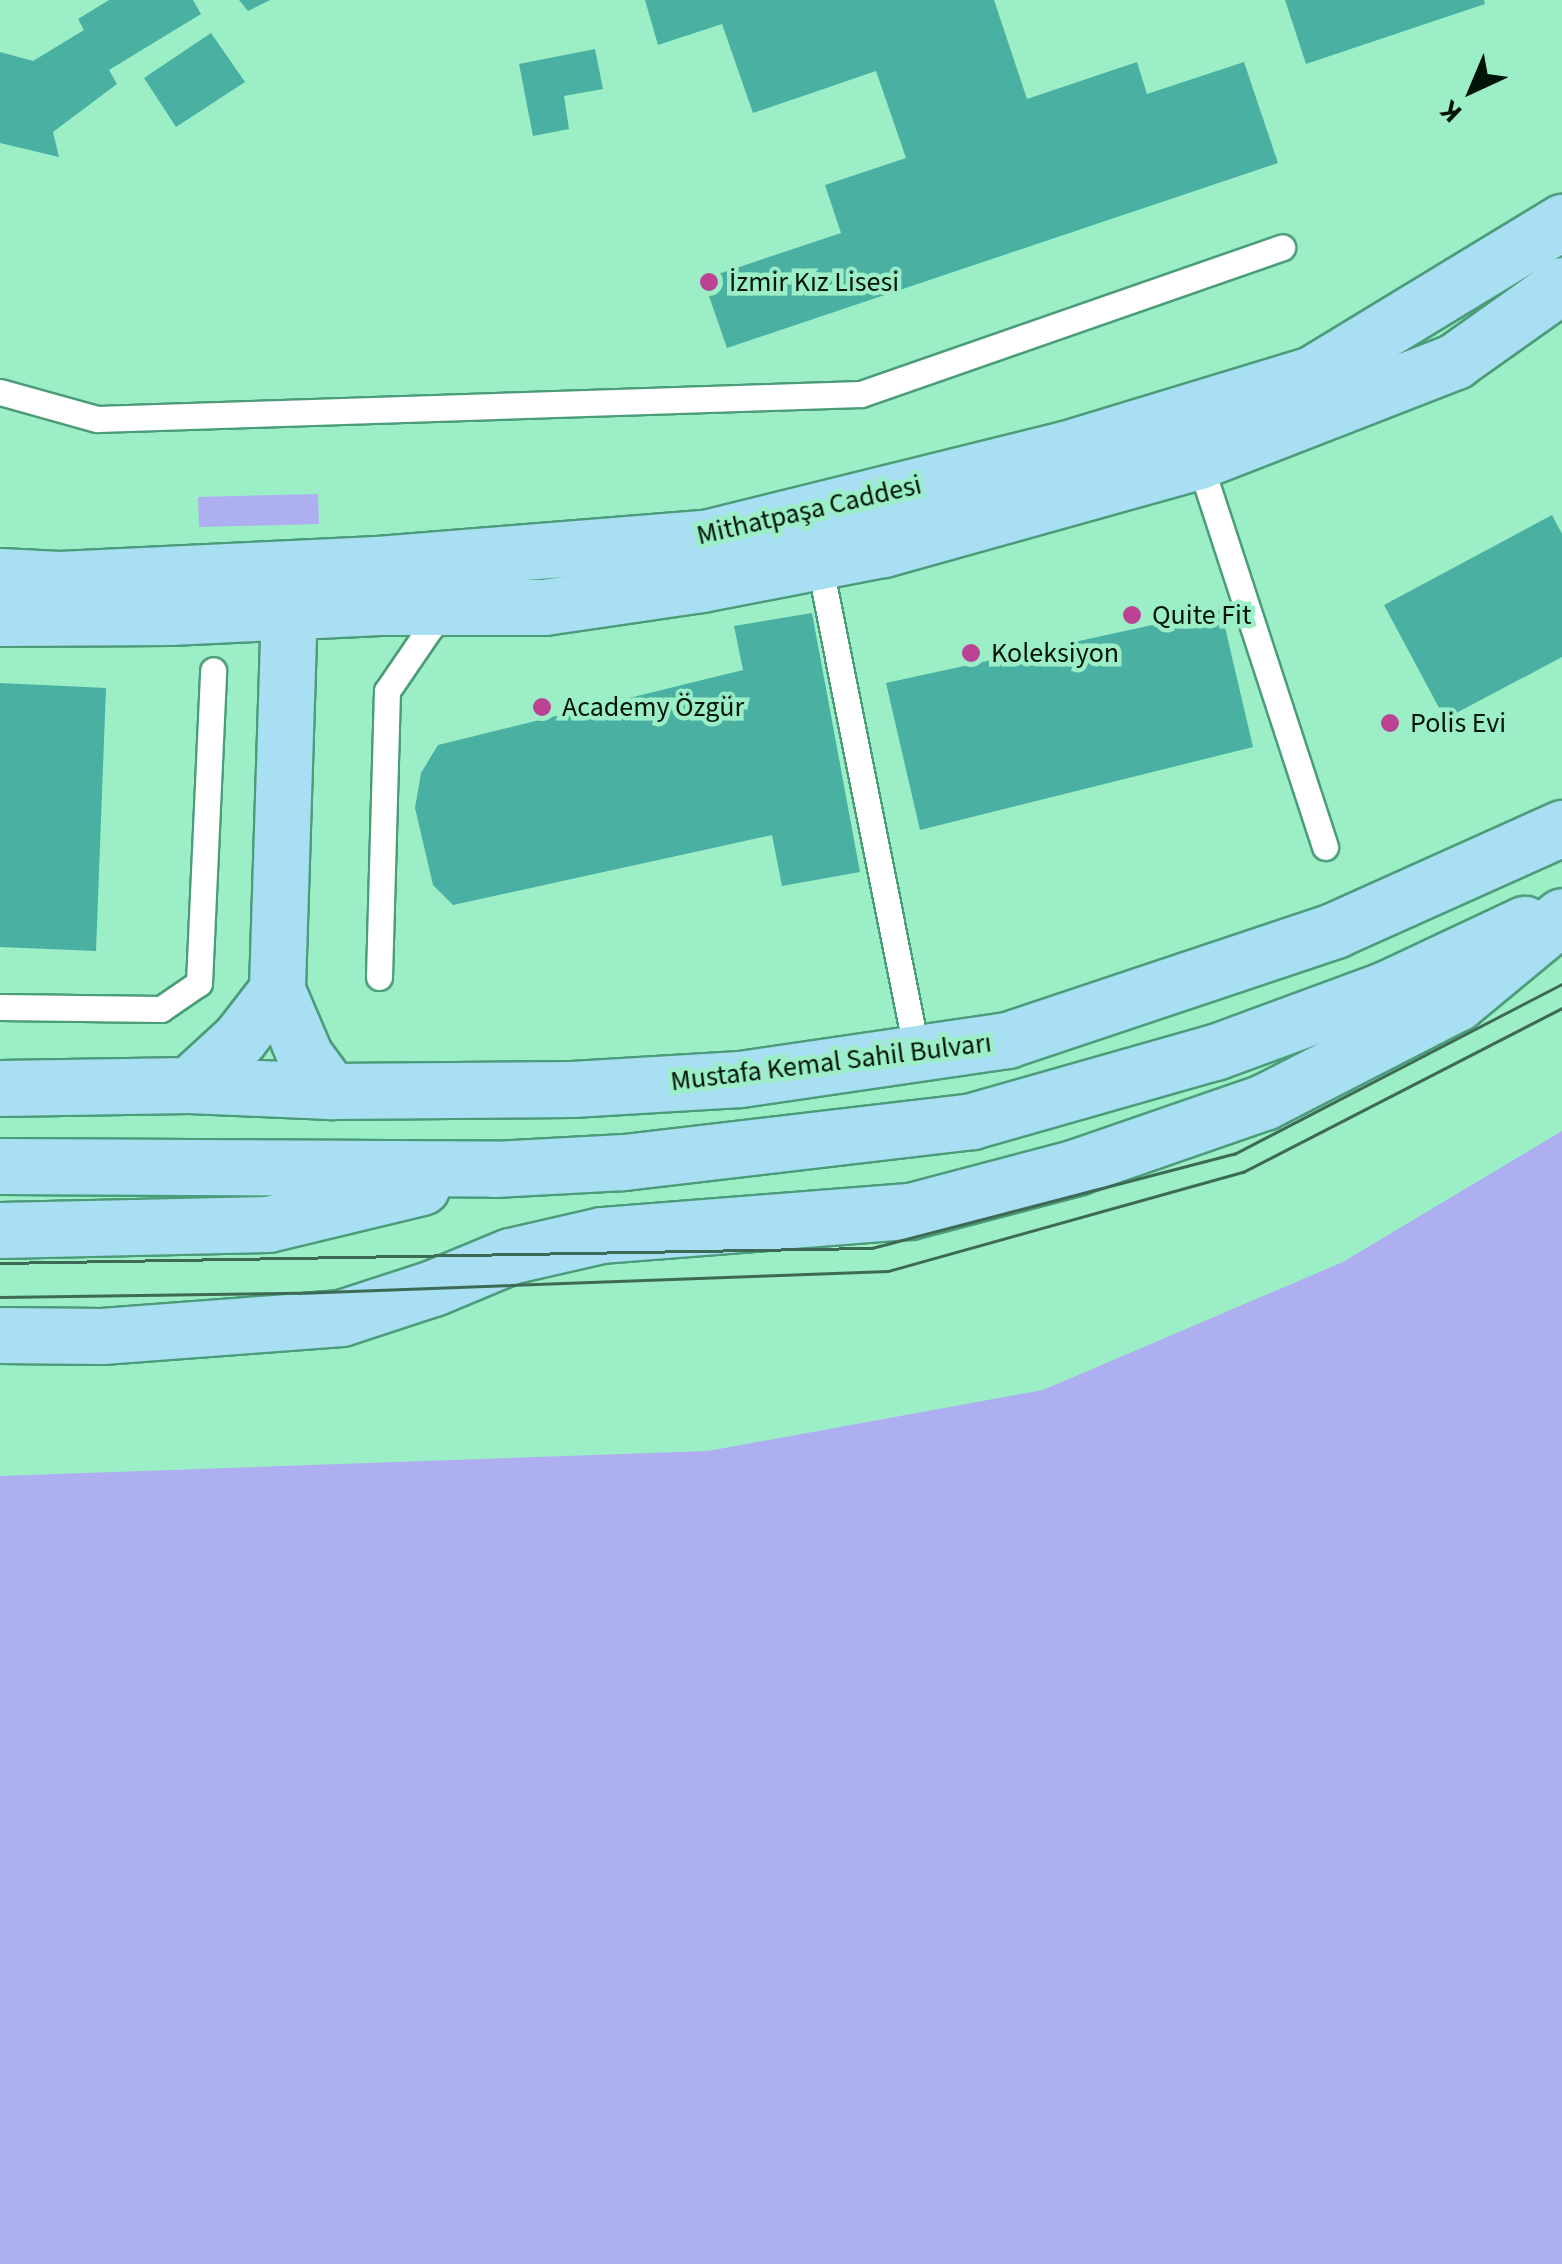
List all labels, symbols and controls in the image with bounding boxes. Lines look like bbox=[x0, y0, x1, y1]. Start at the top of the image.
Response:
north arrow bbox=[1422, 40, 1522, 140]
text: K bbox=[1431, 91, 1471, 132]
place label: İzmir Kız Lisesi bbox=[729, 265, 899, 299]
marker: İzmir Kız Lisesi bbox=[698, 271, 720, 293]
street label: Mithatpaşa Caddesi bbox=[693, 468, 925, 552]
place label: Quite Fit bbox=[1152, 598, 1251, 632]
marker: Quite Fit bbox=[1121, 604, 1143, 626]
place label: Koleksiyon bbox=[991, 636, 1119, 670]
marker: Koleksiyon bbox=[960, 642, 982, 664]
place label: Academy Özgür bbox=[562, 690, 744, 724]
marker: Academy Özgür bbox=[531, 696, 553, 718]
place label: Polis Evi bbox=[1410, 706, 1506, 740]
marker: Polis Evi bbox=[1379, 712, 1401, 734]
street label: Mustafa Kemal Sahil Bulvarı bbox=[669, 1026, 993, 1098]

